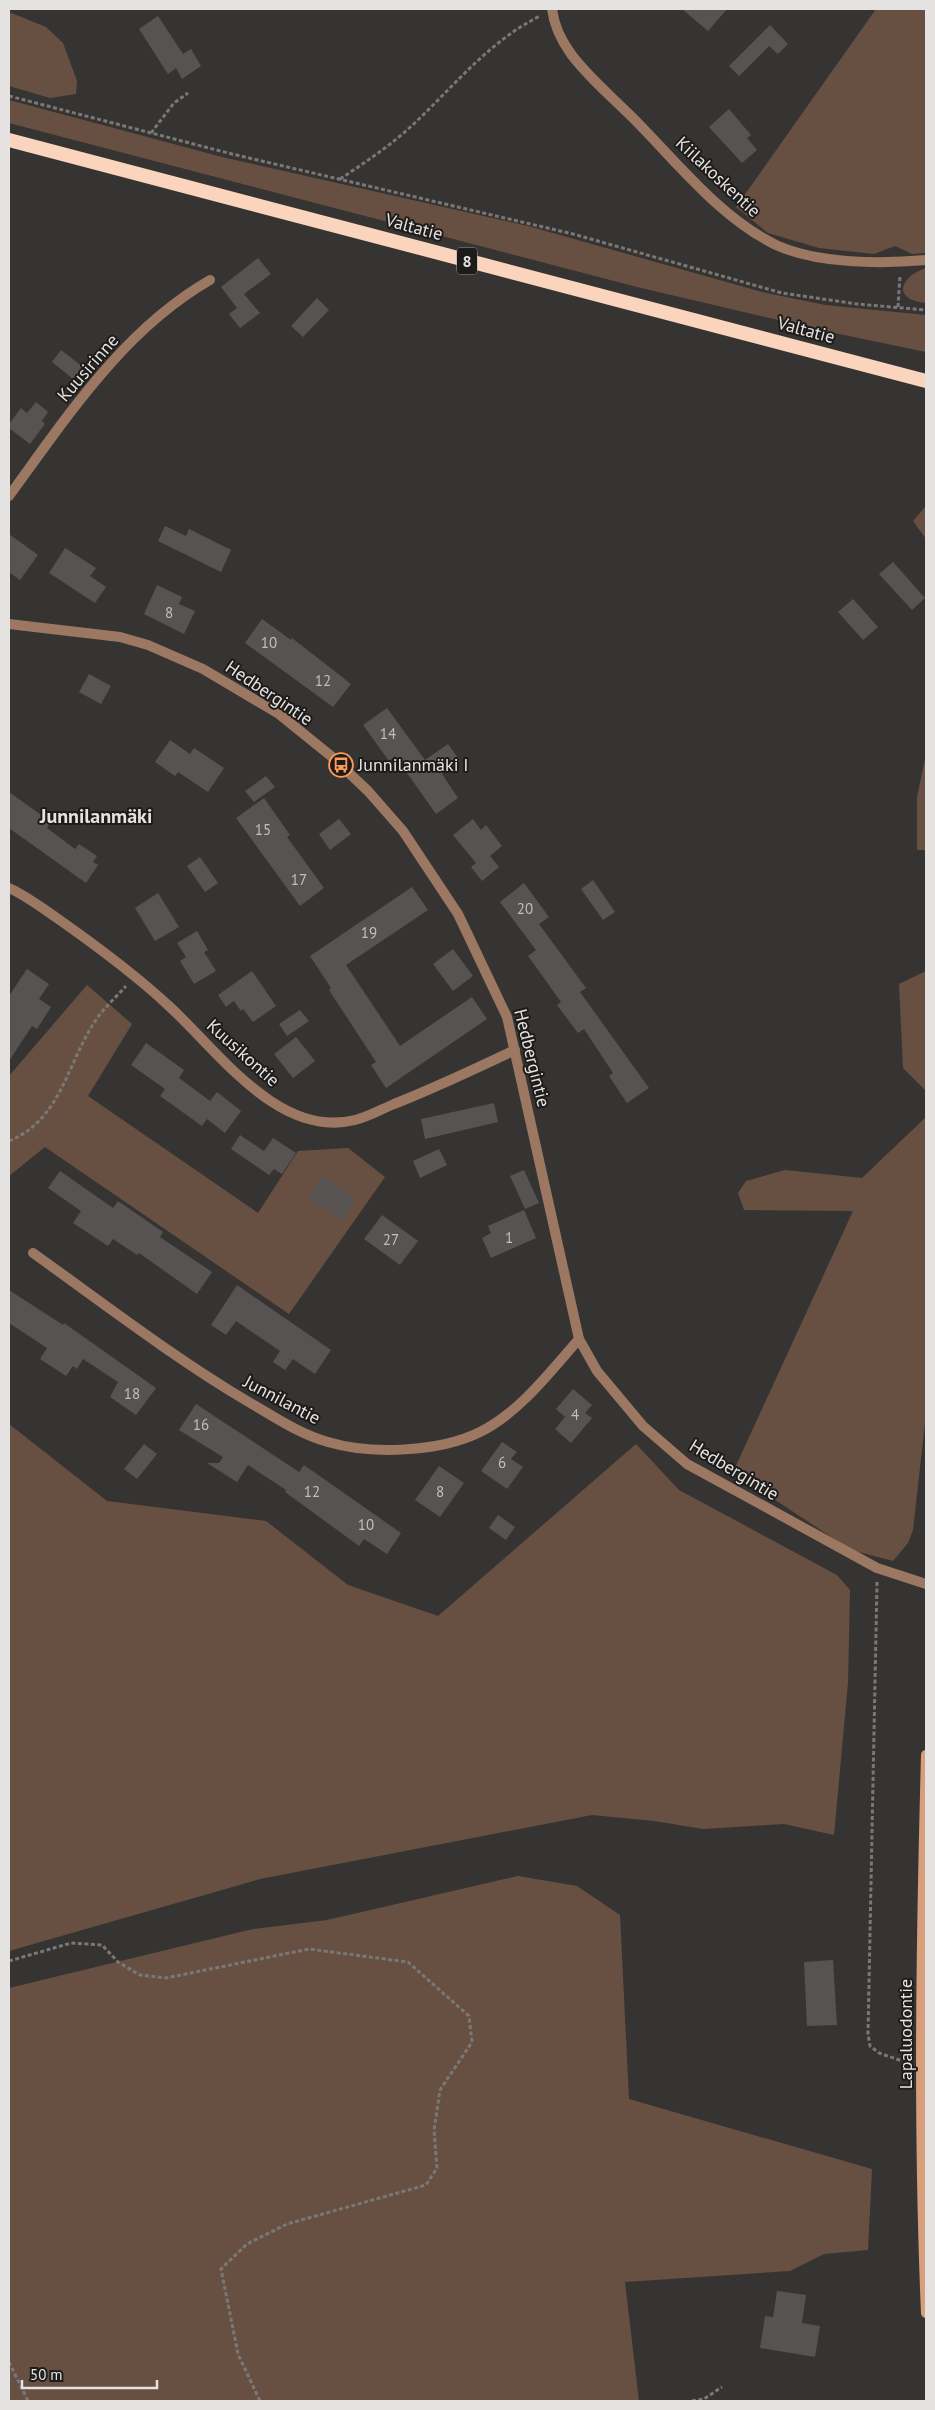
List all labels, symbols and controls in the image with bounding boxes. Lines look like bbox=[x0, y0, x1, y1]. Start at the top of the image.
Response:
street label: Kiilakoskentie bbox=[671, 131, 766, 222]
street label: Valtatie bbox=[382, 208, 445, 245]
road number: 8 bbox=[457, 248, 477, 274]
street label: Valtatie bbox=[774, 311, 837, 348]
street label: Kuusirinne bbox=[52, 329, 123, 406]
house number: 8 bbox=[165, 603, 173, 622]
house number: 10 bbox=[261, 633, 277, 652]
street label: Hedbergintie bbox=[221, 655, 317, 730]
house number: 12 bbox=[315, 671, 331, 690]
house number: 14 bbox=[380, 724, 396, 743]
bus stop icon: Junnilanmäki I bbox=[328, 752, 354, 778]
place label: Junnilanmäki I bbox=[357, 753, 469, 776]
district label: Junnilanmäki bbox=[39, 803, 152, 829]
house number: 15 bbox=[255, 820, 271, 839]
house number: 17 bbox=[291, 870, 307, 889]
house number: 20 bbox=[517, 899, 533, 918]
house number: 19 bbox=[361, 923, 377, 942]
street label: Hedbergintie bbox=[509, 1006, 556, 1109]
street label: Kuusikontie bbox=[202, 1014, 285, 1091]
house number: 1 bbox=[505, 1228, 513, 1247]
house number: 27 bbox=[383, 1230, 399, 1249]
street label: Junnilantie bbox=[239, 1369, 325, 1429]
house number: 18 bbox=[124, 1384, 140, 1403]
house number: 4 bbox=[571, 1405, 579, 1424]
house number: 16 bbox=[193, 1415, 209, 1434]
street label: Hedbergintie bbox=[685, 1434, 783, 1505]
house number: 6 bbox=[498, 1453, 506, 1472]
house number: 12 bbox=[304, 1482, 320, 1501]
house number: 8 bbox=[436, 1482, 444, 1501]
house number: 10 bbox=[358, 1515, 374, 1534]
street label: Lapaluodontie bbox=[894, 1979, 917, 2089]
scale bar bbox=[22, 2358, 158, 2390]
text: 50 m bbox=[30, 2365, 63, 2384]

